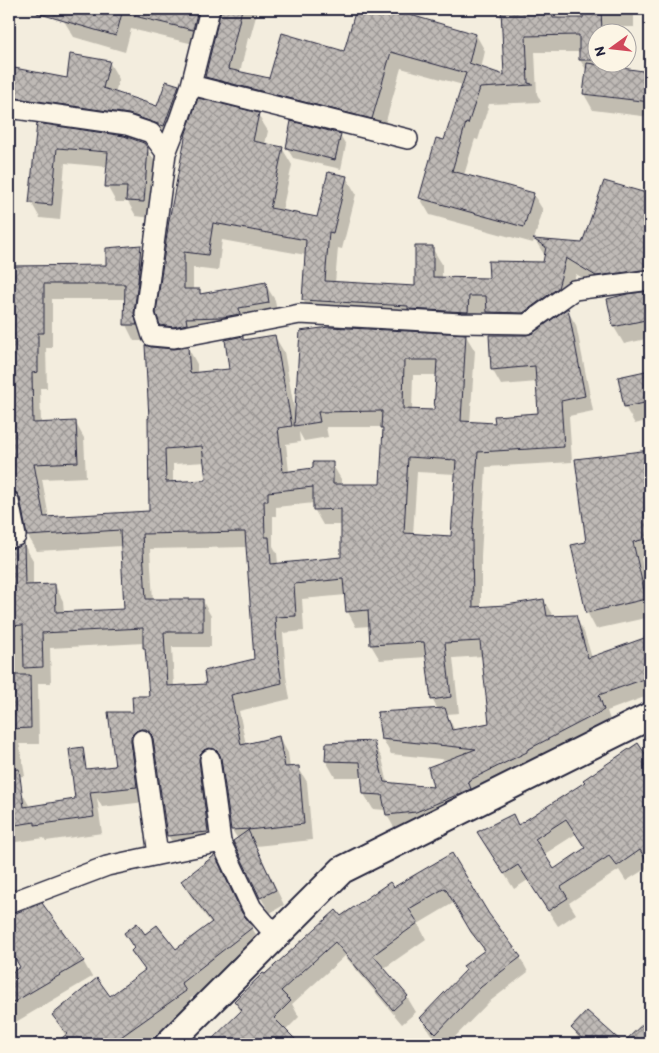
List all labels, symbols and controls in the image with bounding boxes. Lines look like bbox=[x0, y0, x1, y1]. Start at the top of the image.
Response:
north arrow bbox=[586, 22, 636, 72]
text: N bbox=[590, 44, 609, 58]

